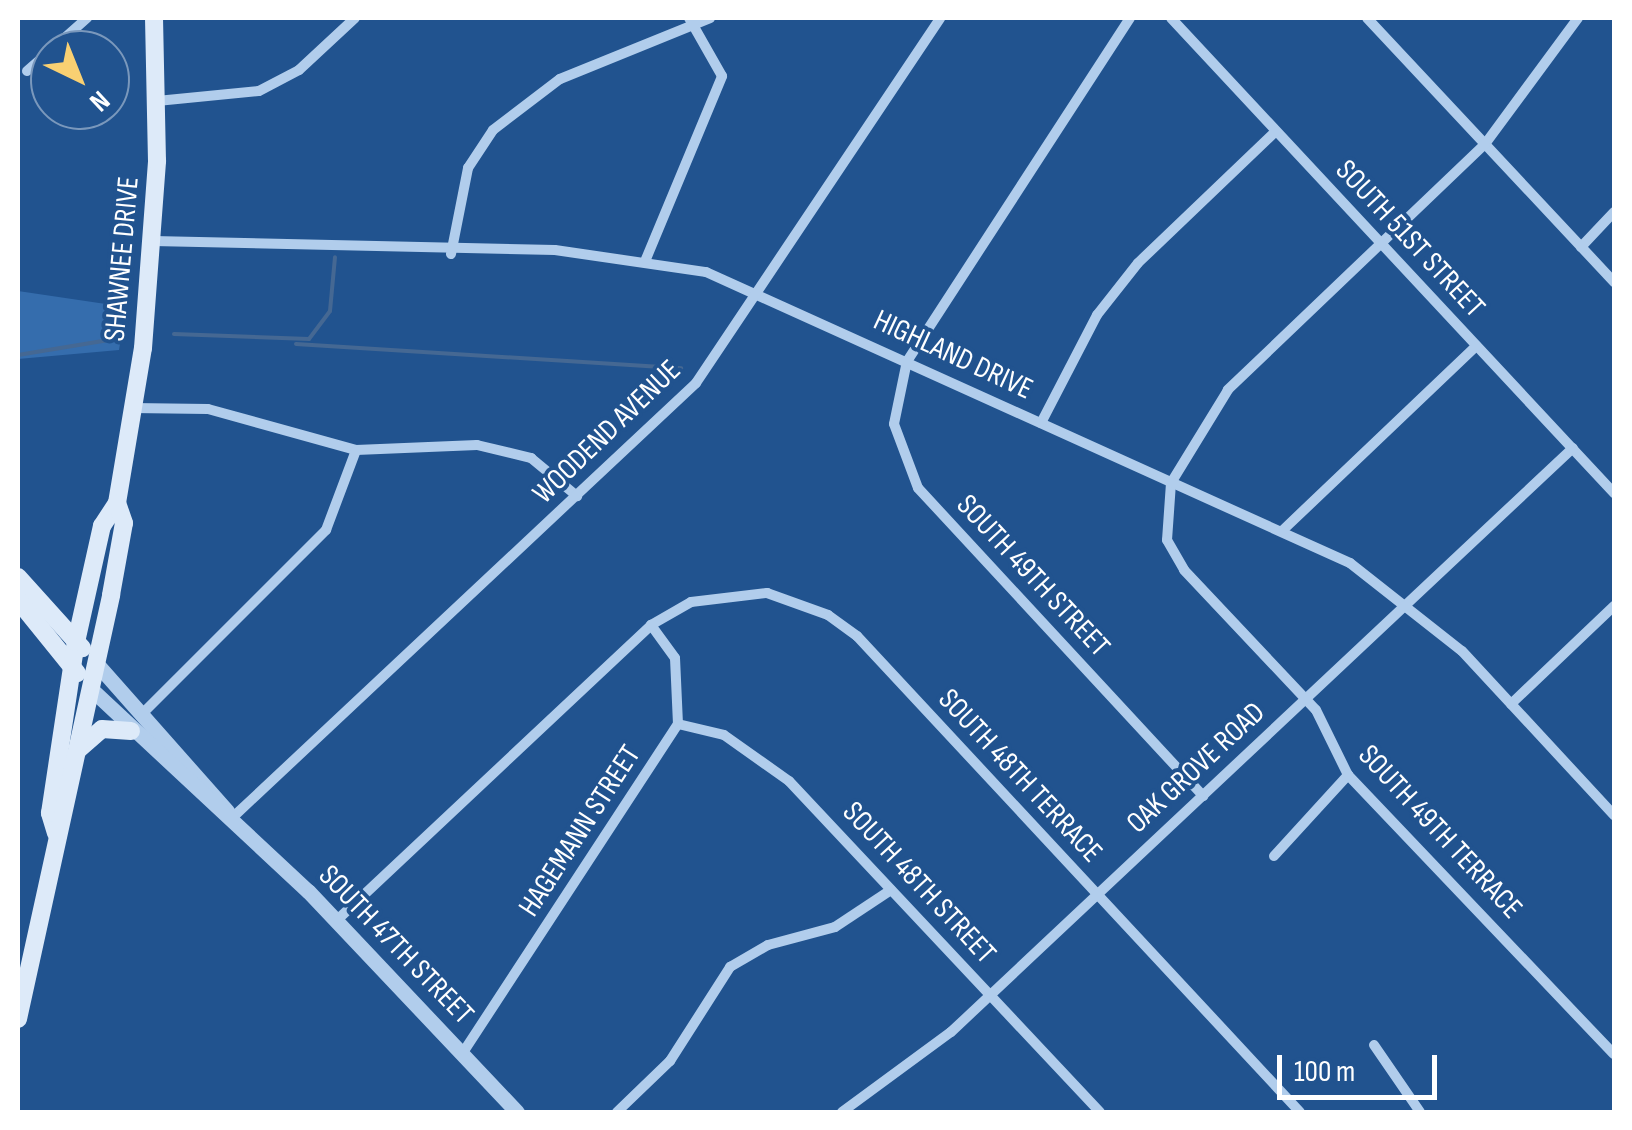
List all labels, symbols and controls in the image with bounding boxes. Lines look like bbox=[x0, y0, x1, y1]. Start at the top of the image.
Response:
north arrow bbox=[30, 30, 130, 130]
text: N bbox=[83, 84, 116, 118]
street label: SOUTH 51ST STREET bbox=[1328, 153, 1492, 325]
street label: SHAWNEE DRIVE bbox=[97, 175, 147, 343]
street label: HIGHLAND DRIVE bbox=[868, 303, 1038, 407]
street label: WOODEND AVENUE bbox=[526, 353, 688, 511]
street label: SOUTH 49TH STREET bbox=[949, 488, 1117, 664]
street label: SOUTH 48TH TERRACE bbox=[930, 682, 1110, 870]
street label: OAK GROVE ROAD bbox=[1119, 695, 1273, 841]
street label: SOUTH 49TH TERRACE bbox=[1350, 738, 1530, 926]
street label: HAGEMANN STREET bbox=[511, 739, 649, 923]
street label: SOUTH 48TH STREET bbox=[835, 795, 1003, 971]
street label: SOUTH 47TH STREET bbox=[311, 858, 481, 1032]
scale bar bbox=[1282, 1035, 1442, 1097]
text: 100 m bbox=[1294, 1054, 1355, 1090]

